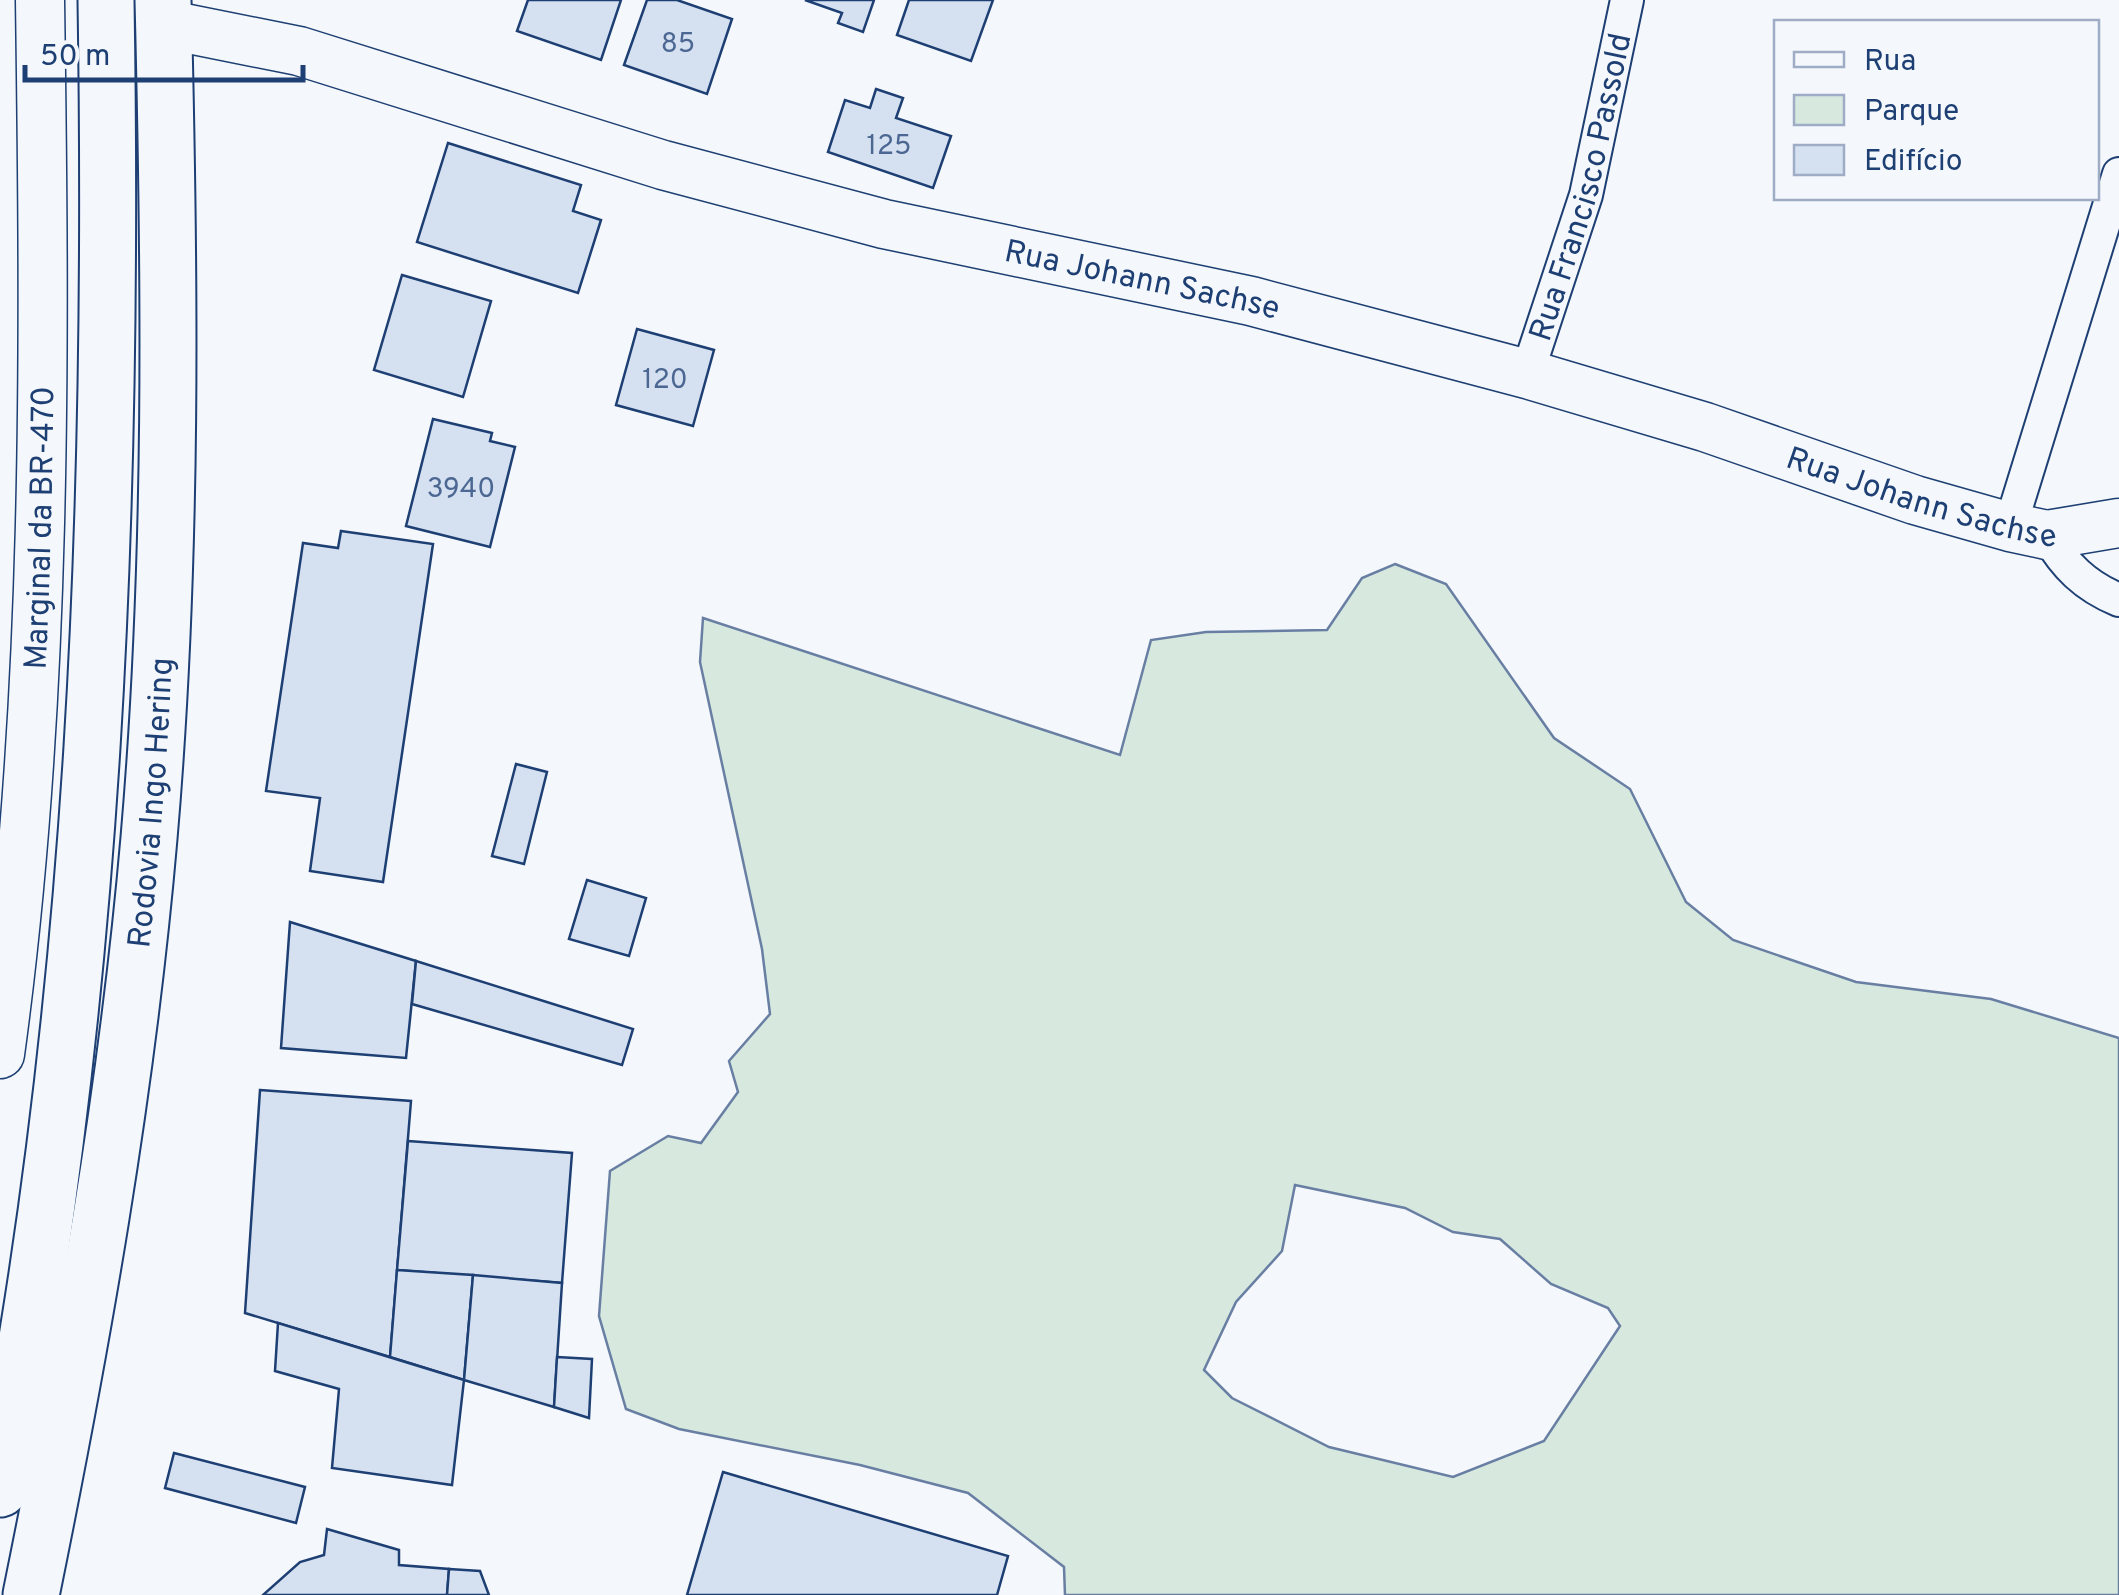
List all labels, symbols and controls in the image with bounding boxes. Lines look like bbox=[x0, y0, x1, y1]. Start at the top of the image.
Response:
scale bar bbox=[25, 20, 302, 82]
legend bbox=[1774, 20, 2099, 200]
house number: 85 bbox=[661, 27, 695, 63]
street label: Rua Francisco Passold bbox=[1522, 30, 1643, 347]
text: 50 m bbox=[40, 39, 110, 76]
text: Rua bbox=[1864, 44, 1916, 81]
text: Parque bbox=[1864, 94, 1959, 131]
house number: 125 bbox=[867, 129, 911, 165]
text: Edifício bbox=[1864, 144, 1962, 181]
street label: Rua Johann Sachse bbox=[1000, 233, 1284, 331]
house number: 120 bbox=[642, 363, 688, 399]
street label: Marginal da BR-470 bbox=[18, 386, 65, 671]
street label: Rua Johann Sachse bbox=[1780, 440, 2060, 559]
house number: 3940 bbox=[427, 472, 495, 508]
street label: Rodovia Ingo Hering bbox=[121, 657, 184, 950]

